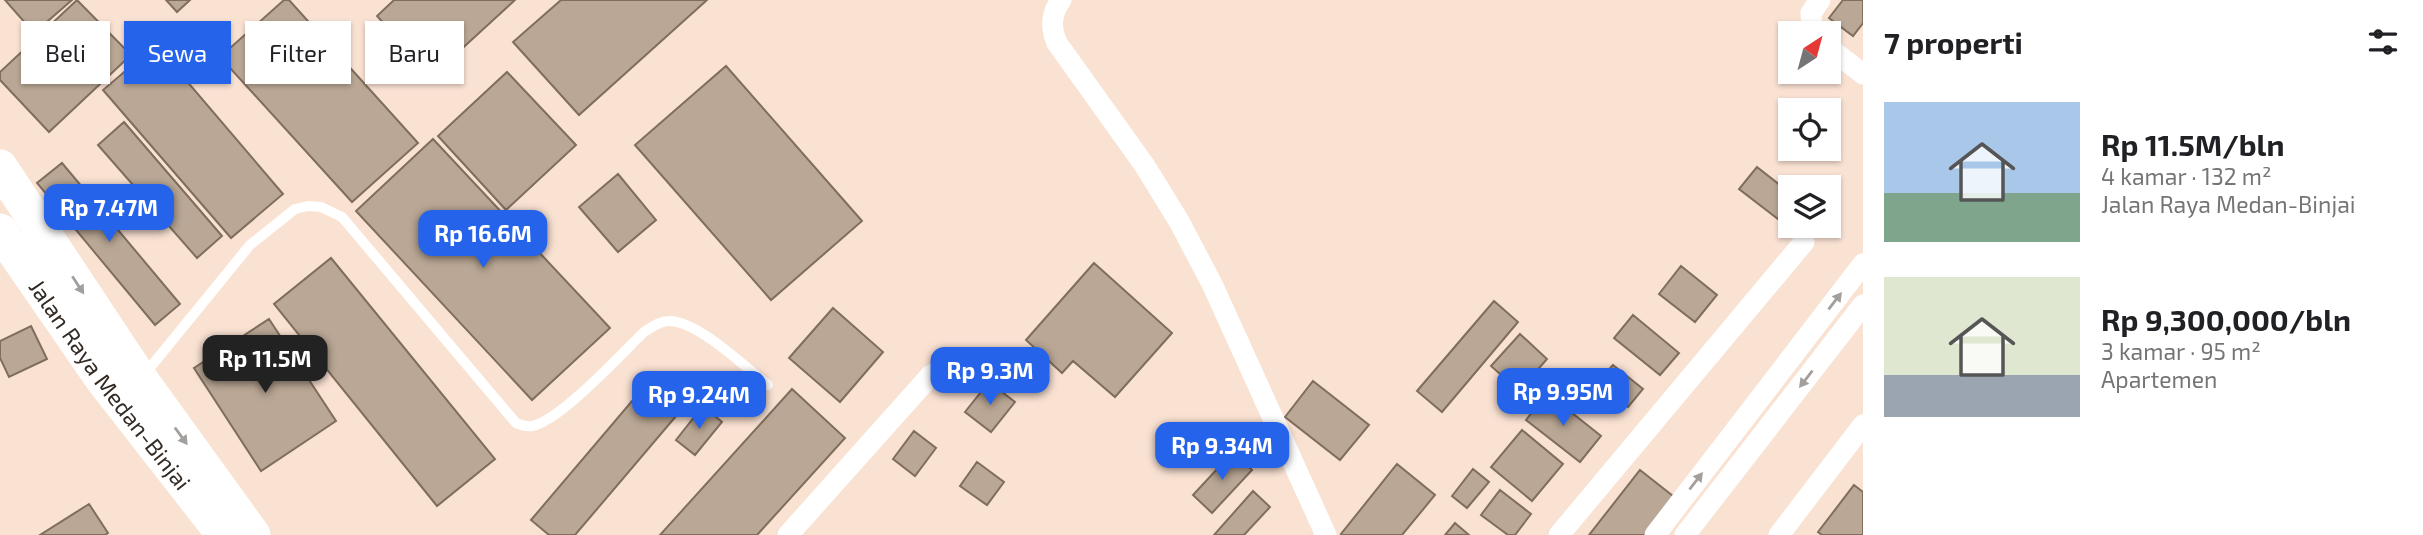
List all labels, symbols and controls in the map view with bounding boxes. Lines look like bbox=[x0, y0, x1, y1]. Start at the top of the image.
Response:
chip: Beli bbox=[21, 21, 110, 84]
chip: Sewa bbox=[124, 21, 231, 84]
chip: Filter bbox=[245, 21, 351, 84]
chip: Baru bbox=[365, 21, 464, 84]
north arrow bbox=[1778, 21, 1841, 84]
map controls bbox=[1778, 21, 1841, 238]
icon: filters bbox=[2364, 23, 2402, 61]
text: 7 properti bbox=[1884, 24, 2023, 60]
button: locate bbox=[1778, 98, 1841, 161]
text: Rp 11.5M/bln bbox=[2101, 126, 2284, 162]
icon: home bbox=[1940, 130, 2024, 214]
text: 4 kamar · 132 m² bbox=[2101, 162, 2271, 190]
button: layers bbox=[1778, 175, 1841, 238]
pin: Rp 7.47M bbox=[37, 184, 181, 244]
text: Jalan Raya Medan-Binjai bbox=[2101, 190, 2355, 218]
text: Rp 7.47M bbox=[60, 193, 158, 221]
pin: Rp 16.6M bbox=[411, 210, 555, 270]
text: Rp 16.6M bbox=[434, 219, 532, 247]
street label: Jalan Raya Medan-Binjai bbox=[24, 274, 197, 495]
one-way arrow bbox=[71, 276, 84, 295]
one-way arrow bbox=[1828, 292, 1843, 310]
text: Rp 9,300,000/bln bbox=[2101, 301, 2351, 337]
icon: home bbox=[1940, 305, 2024, 389]
pin: Rp 11.5M bbox=[193, 336, 337, 395]
text: 3 kamar · 95 m² bbox=[2101, 337, 2261, 365]
text: Rp 11.5M bbox=[219, 344, 311, 372]
pin: Rp 9.3M bbox=[925, 348, 1055, 407]
text: Rp 9.3M bbox=[947, 356, 1033, 384]
text: Apartemen bbox=[2101, 365, 2217, 393]
pin: Rp 9.95M bbox=[1491, 368, 1635, 428]
one-way arrow bbox=[1799, 369, 1814, 387]
pin: Rp 9.24M bbox=[627, 372, 771, 431]
text: Rp 9.95M bbox=[1513, 377, 1613, 405]
text: Rp 9.24M bbox=[648, 380, 750, 408]
pin: Rp 9.34M bbox=[1150, 422, 1294, 482]
one-way arrow bbox=[173, 427, 187, 445]
text: Rp 9.34M bbox=[1171, 431, 1273, 459]
one-way arrow bbox=[1689, 472, 1703, 490]

